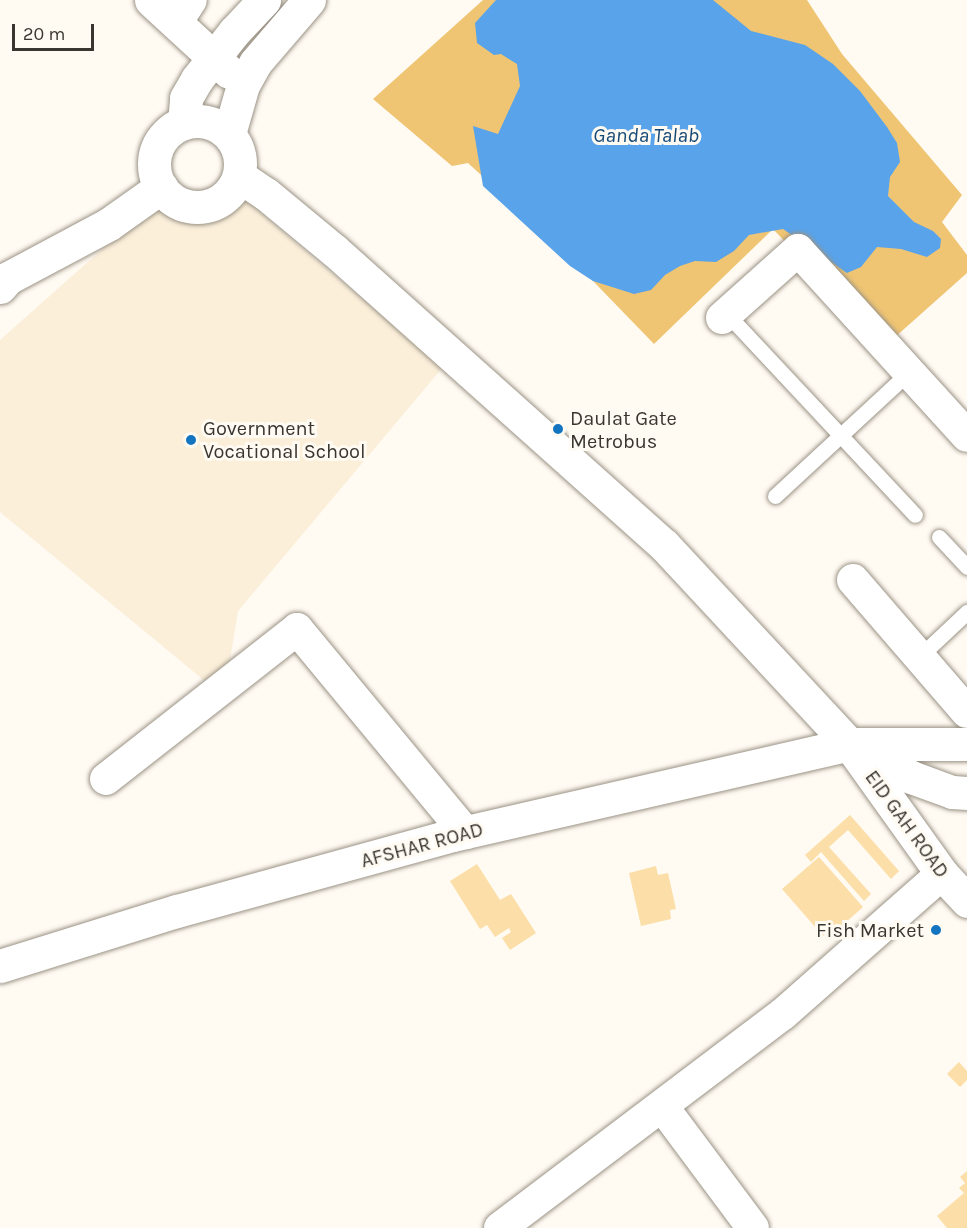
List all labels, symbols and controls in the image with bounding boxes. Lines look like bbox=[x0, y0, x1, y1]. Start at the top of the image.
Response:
scale bar bbox=[15, 12, 98, 50]
text: 20 m bbox=[23, 23, 65, 45]
water label: Ganda Talab bbox=[593, 122, 699, 148]
place label: Daulat Gate Metrobus bbox=[570, 406, 677, 453]
place label: Government Vocational School bbox=[203, 416, 366, 463]
marker: Daulat Gate Metrobus bbox=[551, 422, 565, 436]
marker: Government Vocational School bbox=[184, 433, 198, 447]
street label: EID GAH ROAD bbox=[860, 766, 954, 882]
street label: AFSHAR ROAD bbox=[358, 817, 486, 873]
place label: Fish Market bbox=[816, 918, 924, 942]
marker: Fish Market bbox=[929, 923, 943, 937]

